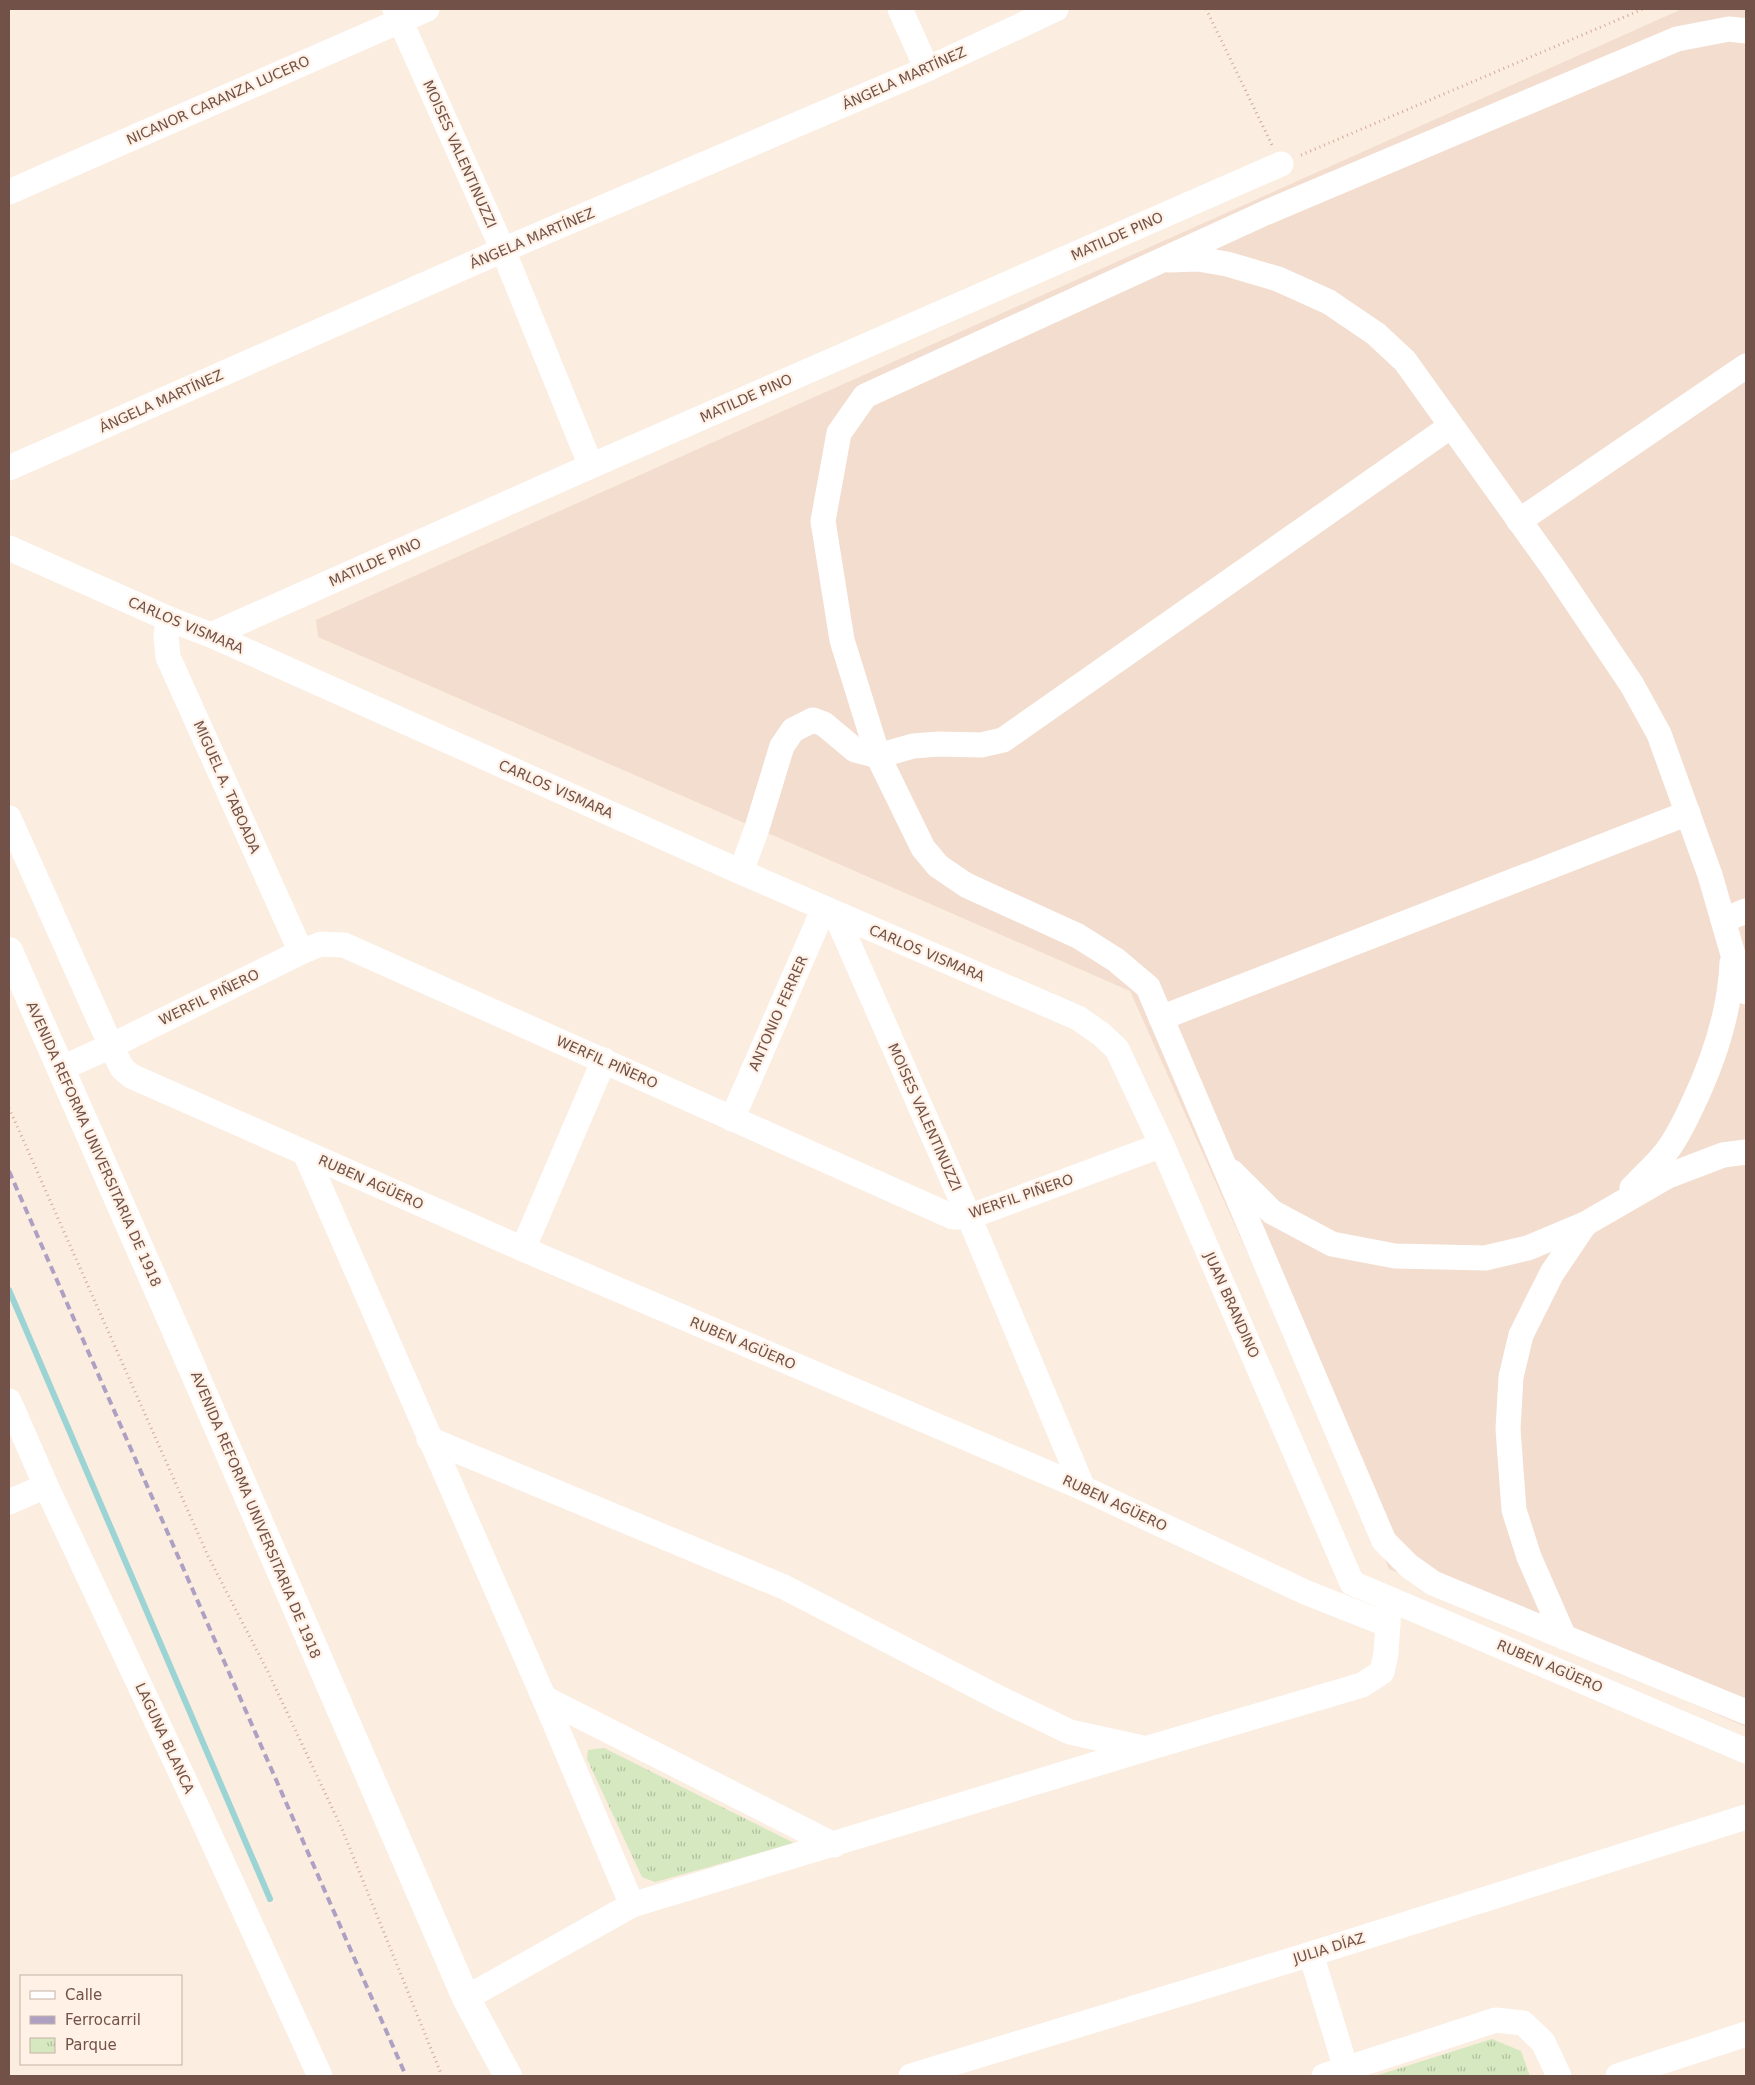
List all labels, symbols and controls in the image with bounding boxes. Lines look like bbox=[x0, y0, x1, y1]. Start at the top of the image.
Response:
street label: ÁNGELA MARTÍNEZ bbox=[840, 43, 968, 113]
street label: NICANOR CARANZA LUCERO bbox=[124, 52, 312, 148]
street label: MOISES VALENTINUZZI bbox=[420, 78, 500, 230]
street label: ÁNGELA MARTÍNEZ bbox=[467, 204, 597, 272]
street label: MATILDE PINO bbox=[1068, 209, 1166, 263]
street label: ÁNGELA MARTÍNEZ bbox=[97, 366, 225, 436]
street label: MATILDE PINO bbox=[697, 371, 795, 425]
street label: MATILDE PINO bbox=[326, 535, 424, 589]
street label: CARLOS VISMARA bbox=[126, 593, 246, 657]
street label: MIGUEL A. TABOADA bbox=[191, 718, 264, 856]
street label: CARLOS VISMARA bbox=[496, 757, 616, 822]
street label: CARLOS VISMARA bbox=[867, 921, 987, 985]
street label: ANTONIO FERRER bbox=[745, 953, 811, 1073]
street label: WERFIL PIÑERO bbox=[156, 966, 262, 1028]
street label: AVENIDA REFORMA UNIVERSITARIA DE 1918 bbox=[24, 999, 164, 1289]
street label: WERFIL PIÑERO bbox=[554, 1032, 660, 1092]
street label: MOISES VALENTINUZZI bbox=[885, 1041, 965, 1193]
street label: RUBEN AGÜERO bbox=[316, 1151, 426, 1212]
street label: WERFIL PIÑERO bbox=[967, 1171, 1075, 1221]
street label: JUAN BRANDINO bbox=[1201, 1249, 1263, 1360]
street label: RUBEN AGÜERO bbox=[688, 1313, 799, 1373]
street label: AVENIDA REFORMA UNIVERSITARIA DE 1918 bbox=[188, 1369, 324, 1661]
street label: RUBEN AGÜERO bbox=[1060, 1471, 1170, 1534]
street label: RUBEN AGÜERO bbox=[1495, 1636, 1606, 1696]
street label: LAGUNA BLANCA bbox=[132, 1680, 198, 1796]
street label: JULIA DÍAZ bbox=[1290, 1929, 1367, 1967]
legend bbox=[20, 1975, 182, 2065]
text: Calle bbox=[65, 1986, 102, 2004]
text: Ferrocarril bbox=[65, 2011, 141, 2029]
text: Parque bbox=[65, 2036, 117, 2054]

